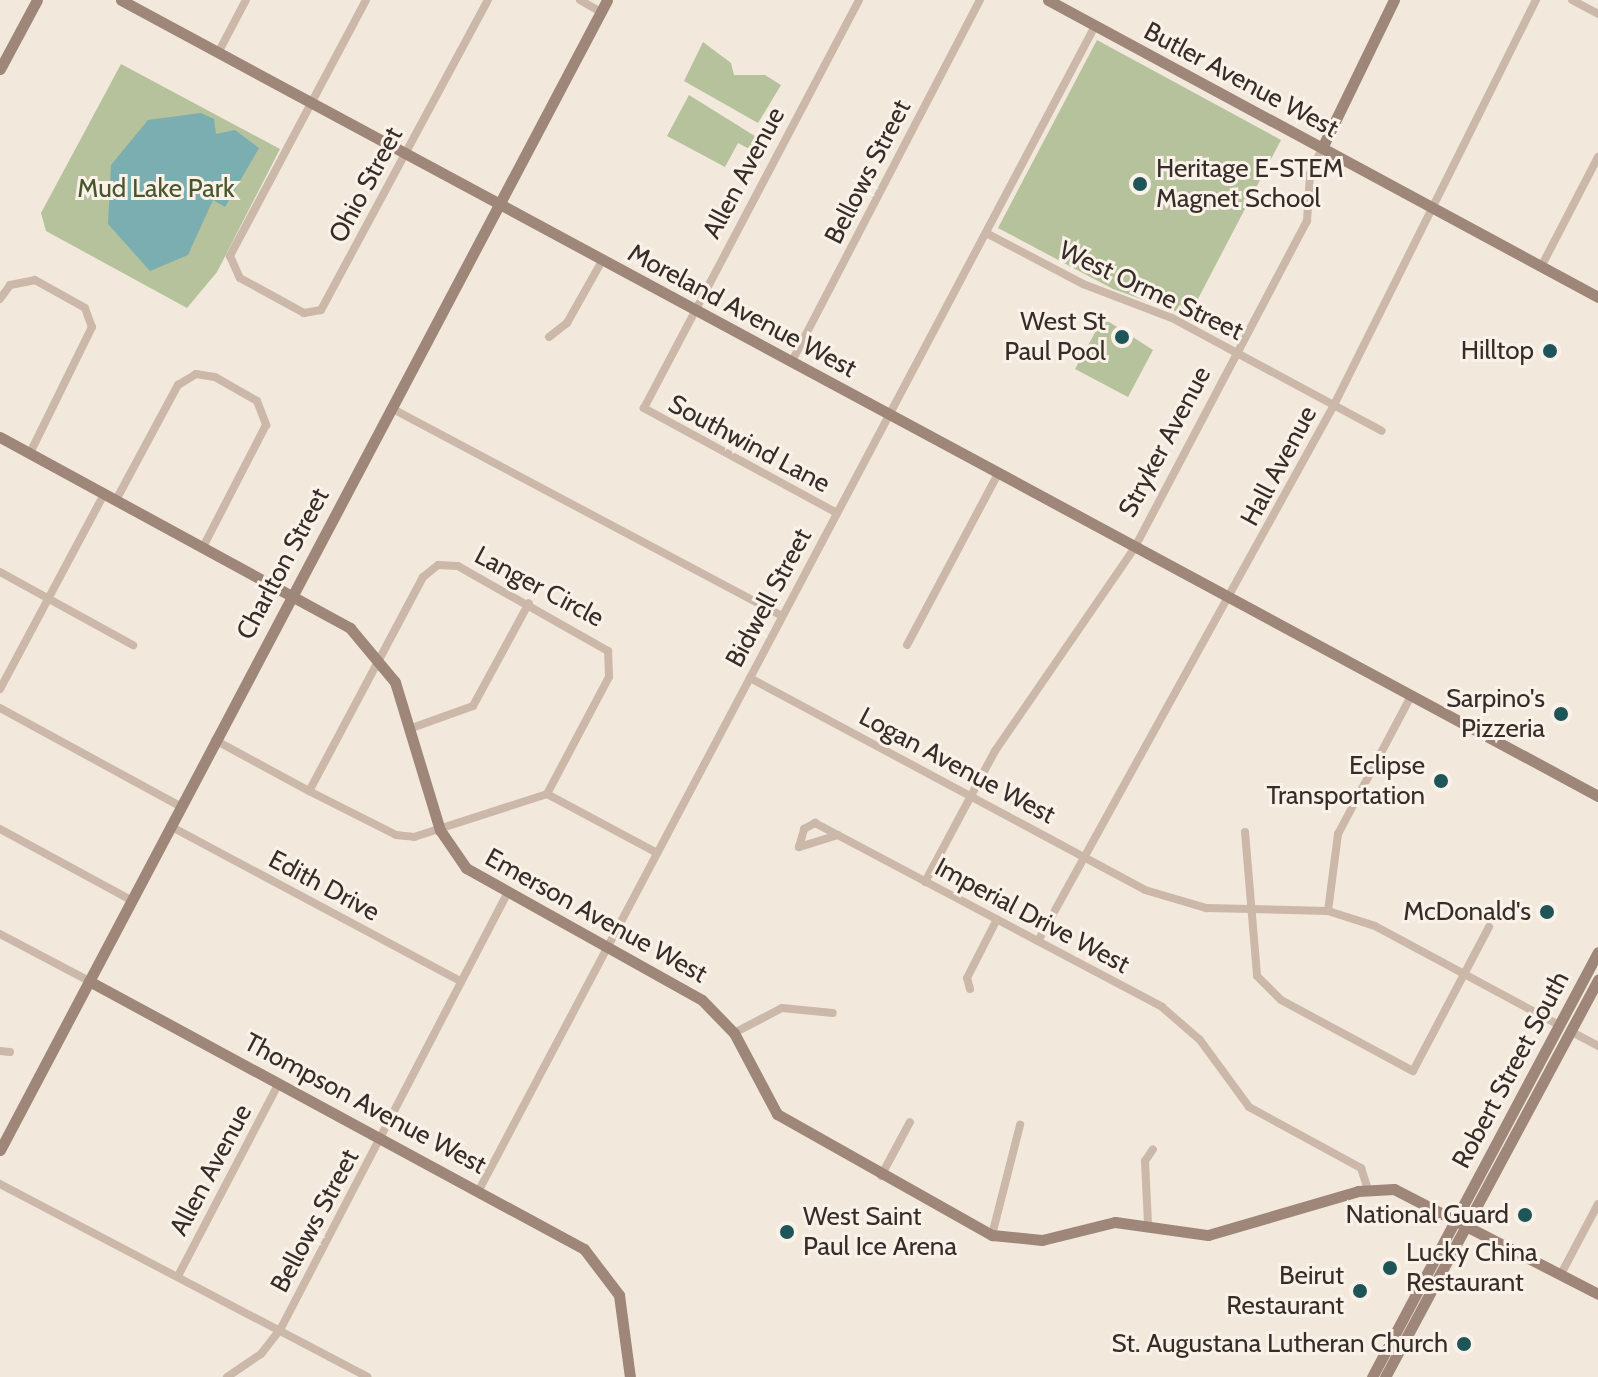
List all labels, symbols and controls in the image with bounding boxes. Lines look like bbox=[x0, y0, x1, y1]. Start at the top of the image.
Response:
street label: Butler Avenue West bbox=[1138, 16, 1344, 144]
street label: Bellows Street bbox=[818, 95, 918, 249]
street label: Allen Avenue bbox=[696, 102, 792, 244]
street label: Ohio Street bbox=[323, 122, 409, 248]
place label: Heritage E-STEM Magnet School bbox=[1156, 153, 1344, 214]
park label: Mud Lake Park bbox=[77, 173, 235, 205]
marker: Heritage E-STEM Magnet School bbox=[1131, 175, 1149, 193]
street label: West Orme Street bbox=[1054, 235, 1248, 347]
street label: Moreland Avenue West bbox=[622, 238, 862, 384]
place label: West St Paul Pool bbox=[1004, 306, 1106, 368]
marker: West St Paul Pool bbox=[1113, 328, 1131, 346]
place label: Hilltop bbox=[1461, 335, 1534, 367]
marker: Hilltop bbox=[1541, 342, 1559, 360]
street label: Stryker Avenue bbox=[1112, 361, 1218, 523]
street label: Southwind Lane bbox=[663, 388, 835, 500]
street label: Hall Avenue bbox=[1234, 401, 1324, 531]
street label: Charlton Street bbox=[230, 483, 336, 645]
street label: Bidwell Street bbox=[719, 523, 819, 673]
street label: Langer Circle bbox=[469, 540, 609, 634]
place label: Sarpino's Pizzeria bbox=[1446, 683, 1545, 744]
street label: Logan Avenue West bbox=[854, 701, 1060, 831]
marker: Sarpino's Pizzeria bbox=[1552, 705, 1570, 723]
place label: Eclipse Transportation bbox=[1267, 750, 1425, 812]
marker: Eclipse Transportation bbox=[1432, 772, 1450, 790]
street label: Emerson Avenue West bbox=[480, 842, 712, 990]
street label: Edith Drive bbox=[263, 844, 385, 928]
street label: Imperial Drive West bbox=[929, 852, 1135, 980]
place label: McDonald's bbox=[1403, 896, 1531, 928]
marker: McDonald's bbox=[1538, 903, 1556, 921]
street label: Robert Street South bbox=[1446, 966, 1576, 1174]
street label: Thompson Avenue West bbox=[239, 1027, 491, 1181]
street label: Allen Avenue bbox=[163, 1099, 259, 1241]
street label: Bellows Street bbox=[264, 1144, 366, 1298]
place label: National Guard bbox=[1345, 1199, 1509, 1231]
place label: West Saint Paul Ice Arena bbox=[803, 1201, 957, 1262]
marker: National Guard bbox=[1516, 1206, 1534, 1224]
marker: West Saint Paul Ice Arena bbox=[778, 1223, 796, 1241]
place label: Lucky China Restaurant bbox=[1406, 1237, 1538, 1298]
marker: Lucky China Restaurant bbox=[1381, 1259, 1399, 1277]
place label: Beirut Restaurant bbox=[1226, 1260, 1344, 1322]
marker: Beirut Restaurant bbox=[1351, 1282, 1369, 1300]
place label: St. Augustana Lutheran Church bbox=[1111, 1328, 1448, 1360]
marker: St. Augustana Lutheran Church bbox=[1455, 1335, 1473, 1353]

